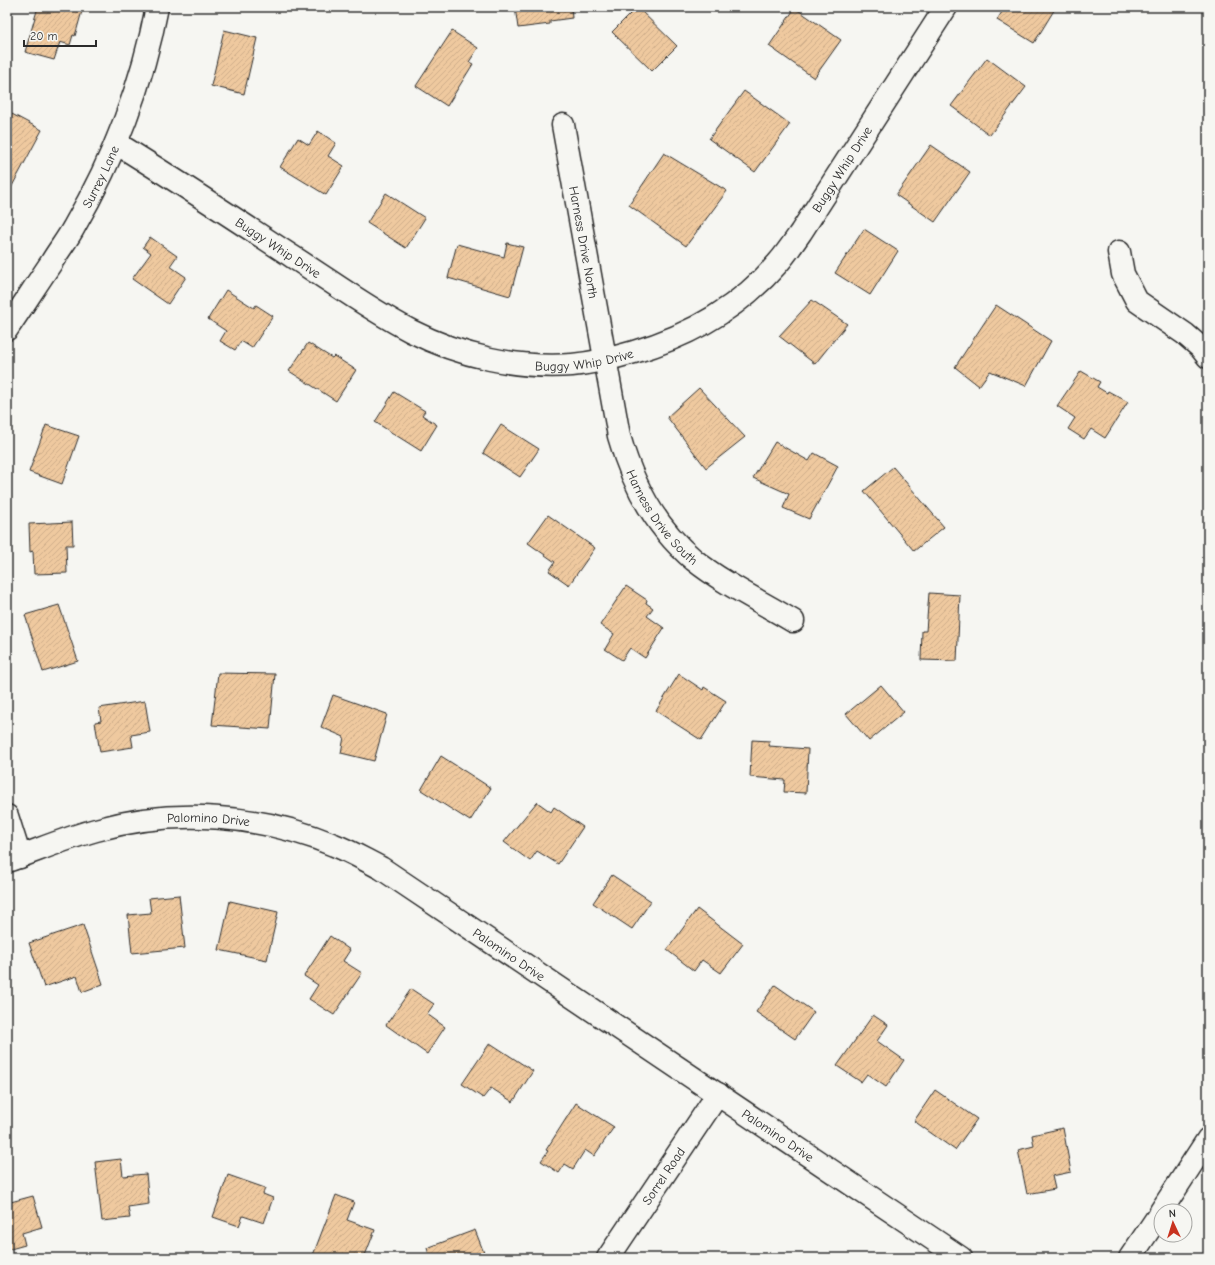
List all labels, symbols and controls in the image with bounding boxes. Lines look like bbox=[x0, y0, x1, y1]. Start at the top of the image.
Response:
scale bar bbox=[24, 22, 96, 48]
text: 20 m bbox=[30, 29, 58, 43]
street label: Buggy Whip Drive bbox=[809, 123, 875, 215]
street label: Surrey Lane bbox=[79, 143, 122, 210]
street label: Harness Drive North bbox=[566, 185, 601, 300]
street label: Buggy Whip Drive bbox=[233, 214, 324, 281]
street label: Buggy Whip Drive bbox=[535, 346, 635, 374]
street label: Harness Drive South bbox=[623, 467, 701, 568]
street label: Palomino Drive bbox=[166, 810, 252, 829]
street label: Palomino Drive bbox=[470, 925, 548, 984]
street label: Palomino Drive bbox=[739, 1106, 817, 1165]
street label: Sorrel Road bbox=[639, 1144, 688, 1208]
north arrow bbox=[1153, 1203, 1193, 1243]
text: N bbox=[1168, 1207, 1176, 1220]

